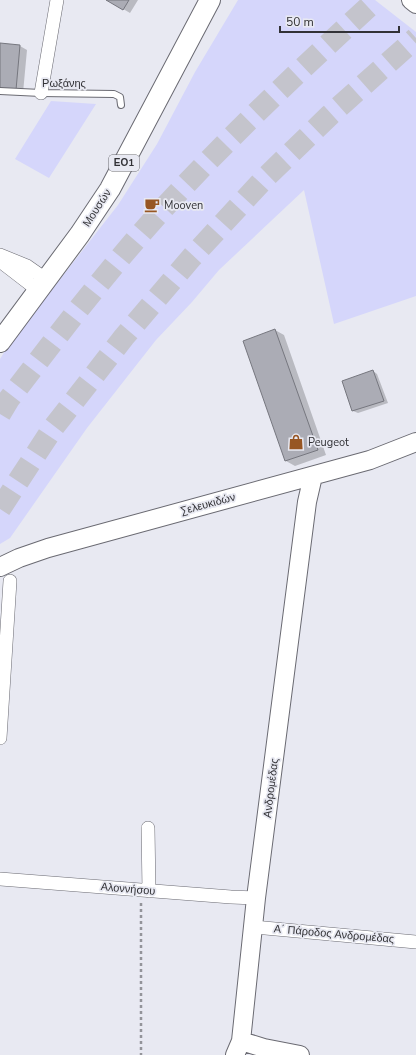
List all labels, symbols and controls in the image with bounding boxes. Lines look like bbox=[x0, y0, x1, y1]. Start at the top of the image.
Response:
scale bar bbox=[280, 8, 399, 34]
text: 50 m bbox=[286, 14, 314, 30]
street label: Ρωξάνης bbox=[42, 76, 86, 91]
road number: ΕΟ1 bbox=[109, 155, 139, 171]
street label: Μουσών bbox=[79, 186, 115, 230]
cafe icon: Mooven bbox=[143, 196, 161, 214]
place label: Mooven bbox=[164, 198, 203, 213]
shop icon: Peugeot bbox=[287, 433, 305, 451]
place label: Peugeot bbox=[308, 435, 349, 450]
street label: Σελευκιδών bbox=[179, 489, 238, 519]
street label: Ανδρομέδας bbox=[260, 757, 282, 819]
street label: Αλοννήσου bbox=[100, 879, 156, 899]
street label: Α΄ Πάροδος Ανδρομέδας bbox=[273, 921, 395, 947]

